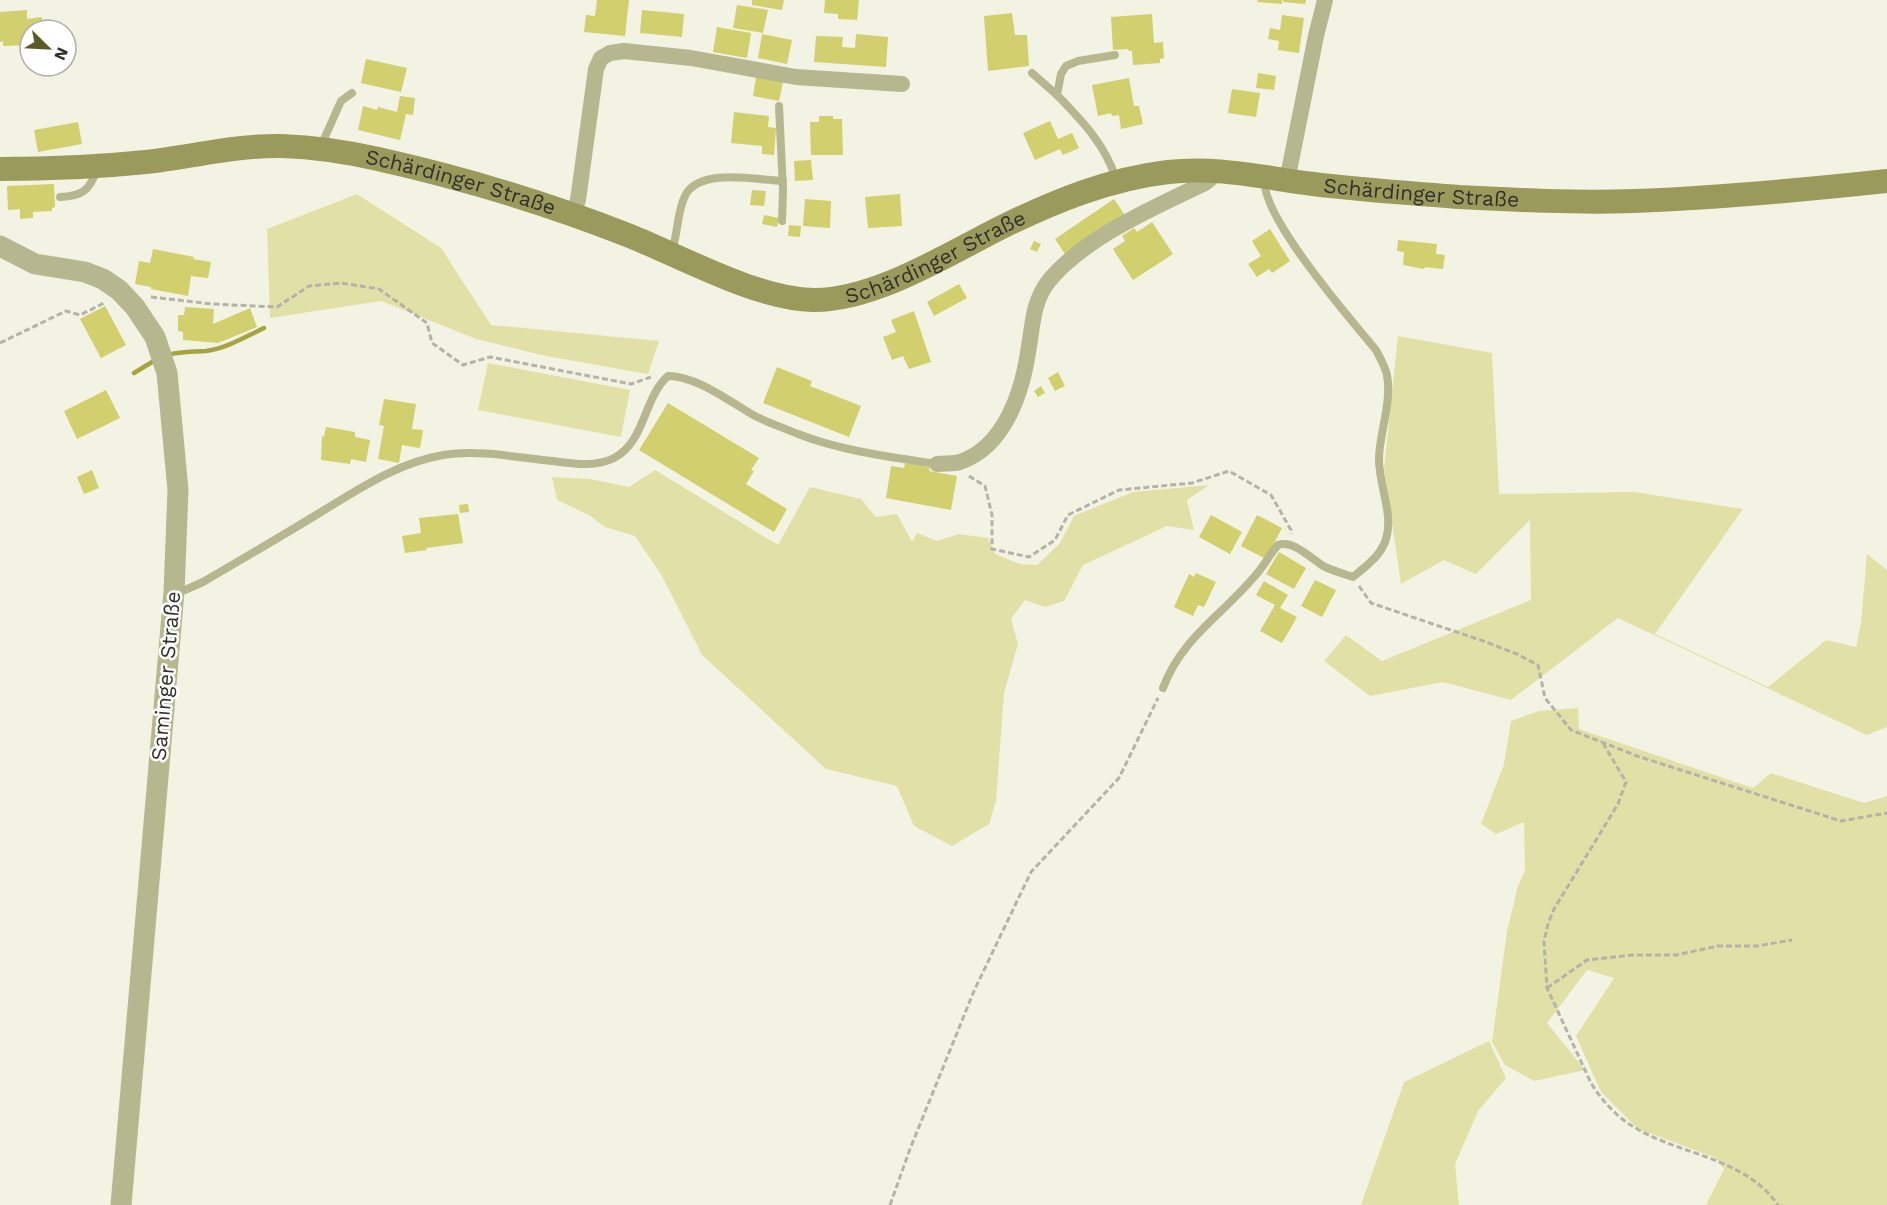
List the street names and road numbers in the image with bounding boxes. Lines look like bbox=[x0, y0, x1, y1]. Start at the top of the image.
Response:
street label: Schärdinger Straße bbox=[363, 144, 559, 220]
street label: Schärdinger Straße bbox=[1322, 172, 1520, 212]
street label: Schärdinger Straße bbox=[842, 205, 1029, 308]
street label: Saminger Straße bbox=[146, 590, 185, 762]

